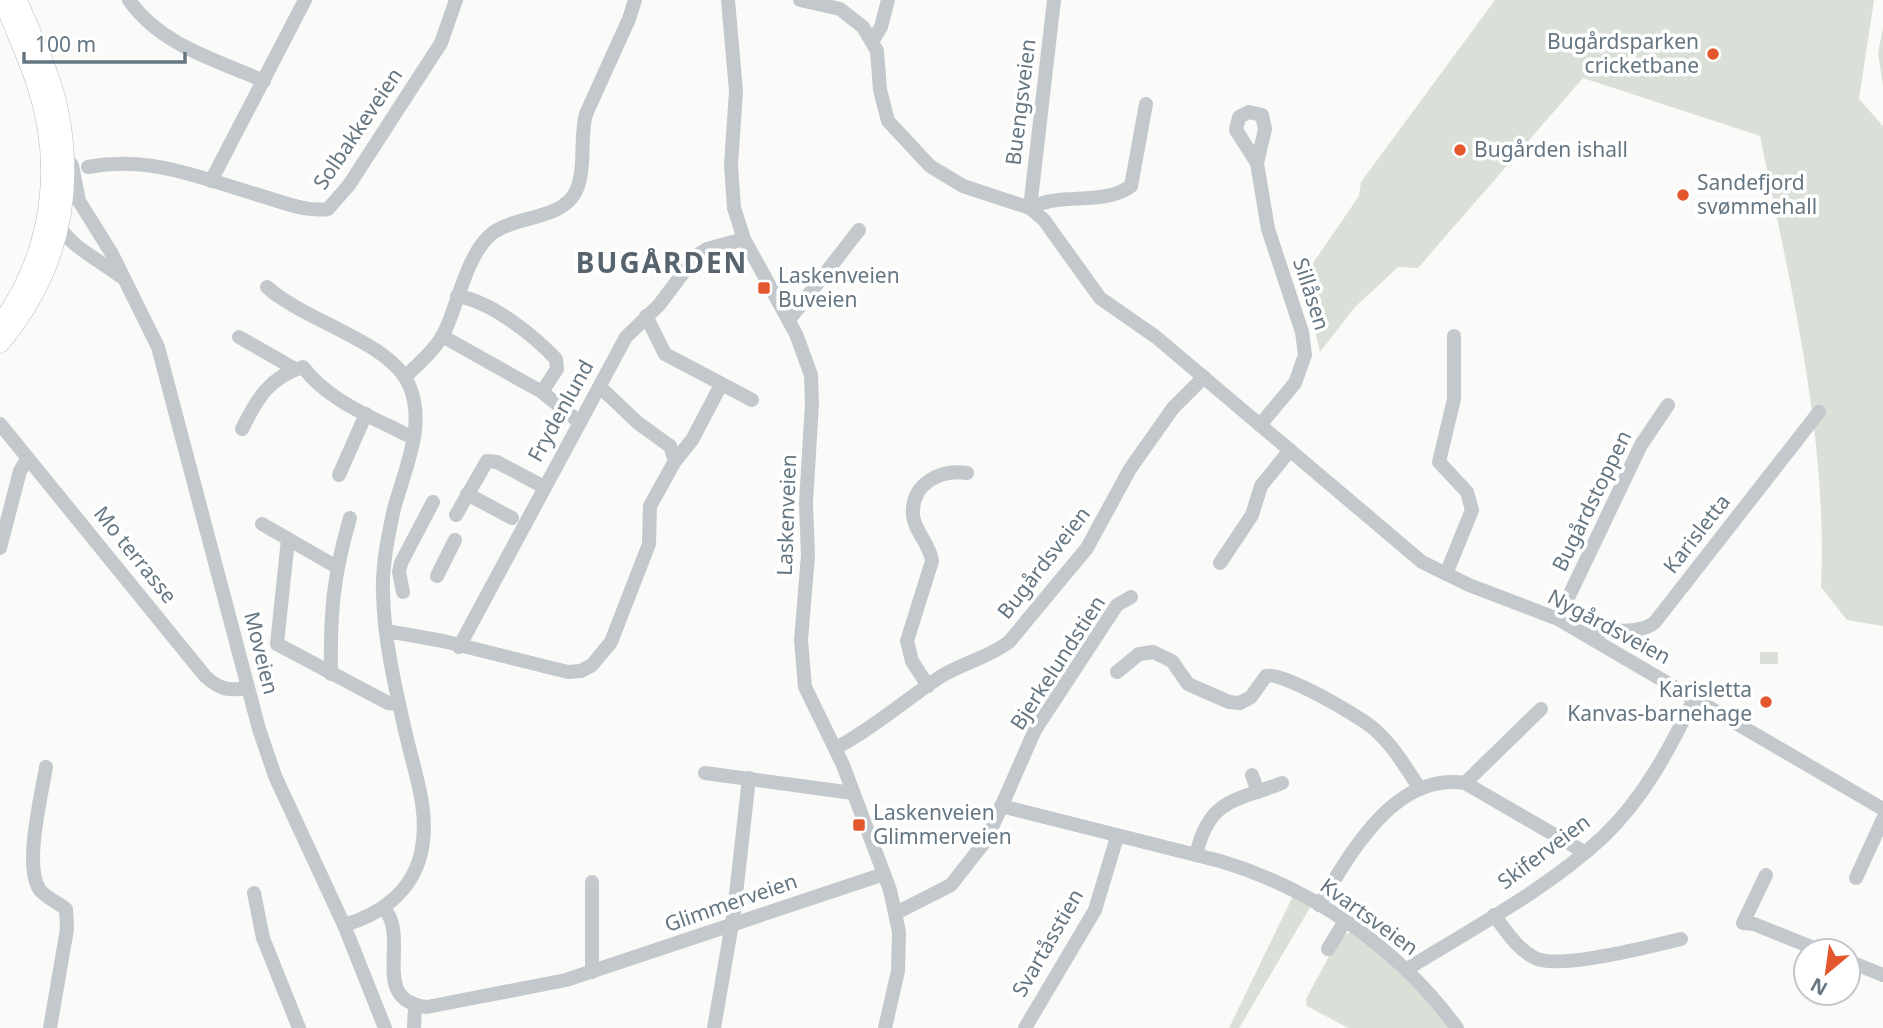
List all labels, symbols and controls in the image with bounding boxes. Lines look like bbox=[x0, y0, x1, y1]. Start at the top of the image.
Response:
scale bar bbox=[24, 21, 186, 65]
place label: Bugårdsparken cricketbane bbox=[1547, 27, 1699, 79]
text: 100 m bbox=[35, 30, 96, 58]
street label: Buengsveien bbox=[998, 37, 1042, 167]
marker: Bugårdsparken cricketbane bbox=[1705, 46, 1721, 62]
street label: Solbakkeveien bbox=[306, 62, 408, 195]
place label: Bugården ishall bbox=[1474, 135, 1628, 163]
marker: Bugården ishall bbox=[1452, 142, 1468, 158]
place label: Sandefjord svømmehall bbox=[1697, 168, 1817, 220]
marker: Sandefjord svømmehall bbox=[1675, 187, 1691, 203]
district label: BUGÅRDEN bbox=[576, 243, 748, 281]
street label: Sillåsen bbox=[1287, 254, 1337, 333]
place label: Laskenveien Buveien bbox=[778, 261, 900, 313]
marker: Laskenveien Buveien bbox=[756, 280, 772, 296]
street label: Frydenlund bbox=[521, 355, 600, 466]
street label: Bugårdstoppen bbox=[1545, 425, 1637, 576]
street label: Laskenveien bbox=[770, 454, 802, 576]
street label: Karisletta bbox=[1657, 488, 1736, 579]
street label: Mo terrasse bbox=[88, 500, 184, 609]
street label: Bugårdsveien bbox=[991, 500, 1096, 624]
street label: Nygårdsveien bbox=[1543, 582, 1676, 670]
street label: Bjerkelundstien bbox=[1003, 590, 1111, 735]
street label: Moveien bbox=[238, 609, 286, 697]
place label: Karisletta Kanvas-barnehage bbox=[1567, 675, 1752, 727]
marker: Karisletta Kanvas-barnehage bbox=[1758, 694, 1774, 710]
place label: Laskenveien Glimmerveien bbox=[873, 798, 1012, 850]
street label: Skiferveien bbox=[1492, 807, 1595, 895]
marker: Laskenveien Glimmerveien bbox=[851, 817, 867, 833]
street label: Glimmerveien bbox=[661, 866, 801, 938]
street label: Kvartsveien bbox=[1315, 871, 1424, 961]
street label: Svartåsstien bbox=[1005, 884, 1089, 1001]
north arrow bbox=[1792, 937, 1862, 1007]
text: N bbox=[1806, 972, 1832, 1002]

